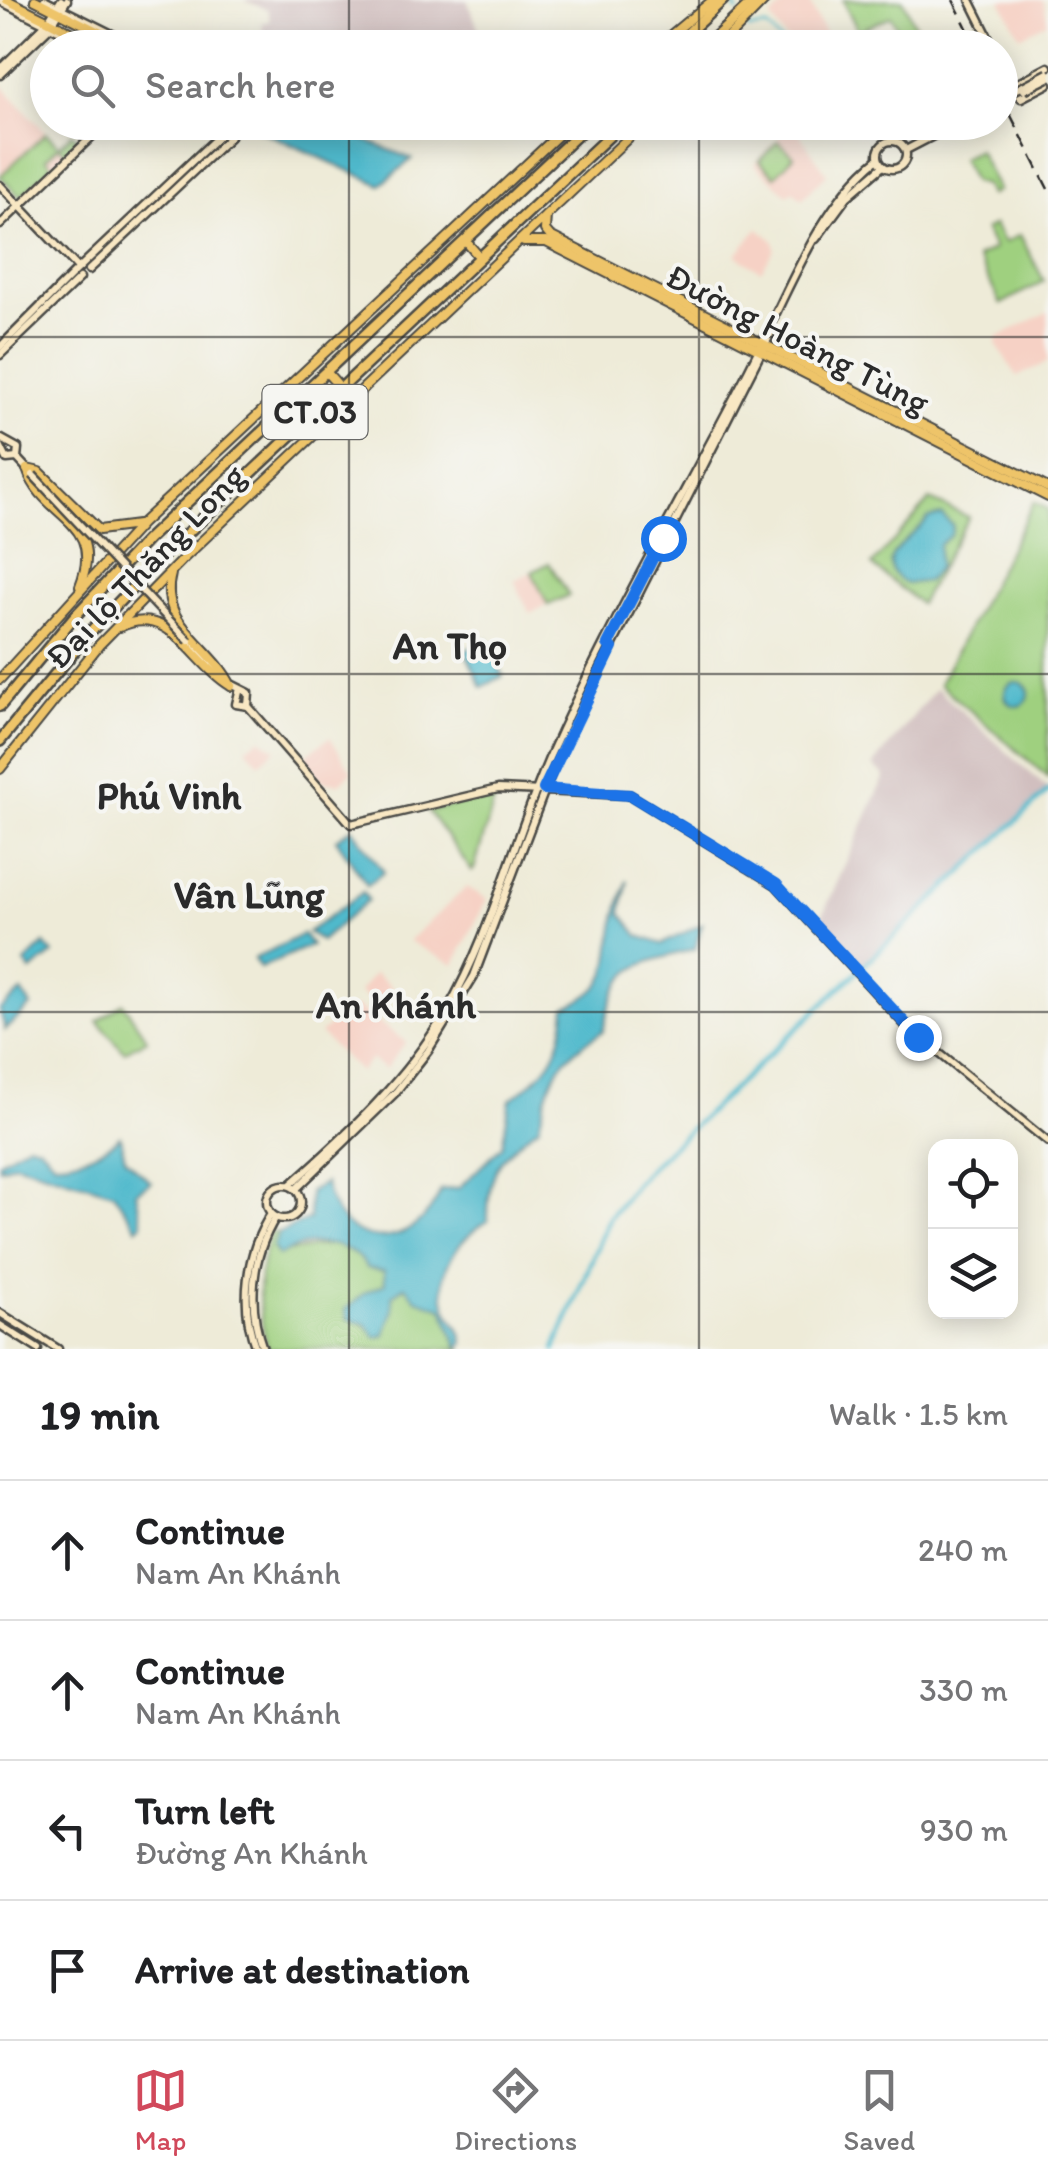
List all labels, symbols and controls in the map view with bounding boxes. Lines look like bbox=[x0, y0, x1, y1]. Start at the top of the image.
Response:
search box bbox=[30, 30, 1018, 140]
icon: search bbox=[65, 58, 120, 113]
text: Search here bbox=[145, 62, 336, 108]
street label: Đường Hoàng Tùng bbox=[659, 255, 937, 423]
road number: CT.03 bbox=[262, 385, 368, 439]
street label: Đại lộ Thăng Long bbox=[36, 455, 254, 677]
route start bbox=[641, 516, 687, 562]
district label: An Thọ bbox=[393, 623, 507, 669]
district label: Phú Vinh bbox=[97, 773, 242, 819]
district label: Vân Lũng bbox=[174, 872, 325, 918]
district label: An Khánh bbox=[316, 982, 476, 1028]
route end bbox=[896, 1015, 942, 1061]
map controls bbox=[928, 1139, 1018, 1319]
button: locate bbox=[928, 1139, 1018, 1229]
button: layers bbox=[928, 1229, 1018, 1319]
text: 19 min bbox=[40, 1389, 159, 1440]
text: Walk · 1.5 km bbox=[829, 1395, 1008, 1433]
text: Continue bbox=[135, 1508, 285, 1554]
icon: ahead bbox=[40, 1523, 95, 1578]
text: 240 m bbox=[918, 1531, 1008, 1569]
text: Nam An Khánh bbox=[135, 1554, 341, 1592]
text: Continue bbox=[135, 1648, 285, 1694]
icon: ahead bbox=[40, 1663, 95, 1718]
text: 330 m bbox=[919, 1671, 1008, 1709]
text: Nam An Khánh bbox=[135, 1694, 341, 1732]
text: Turn left bbox=[135, 1788, 275, 1834]
icon: left bbox=[40, 1803, 95, 1858]
text: 930 m bbox=[920, 1811, 1008, 1849]
text: Đường An Khánh bbox=[135, 1834, 368, 1872]
icon: arrive bbox=[40, 1943, 95, 1998]
text: Arrive at destination bbox=[135, 1947, 470, 1993]
tab: Map bbox=[133, 2063, 188, 2157]
tab: Directions bbox=[454, 2063, 577, 2157]
tab: Saved bbox=[843, 2063, 915, 2157]

